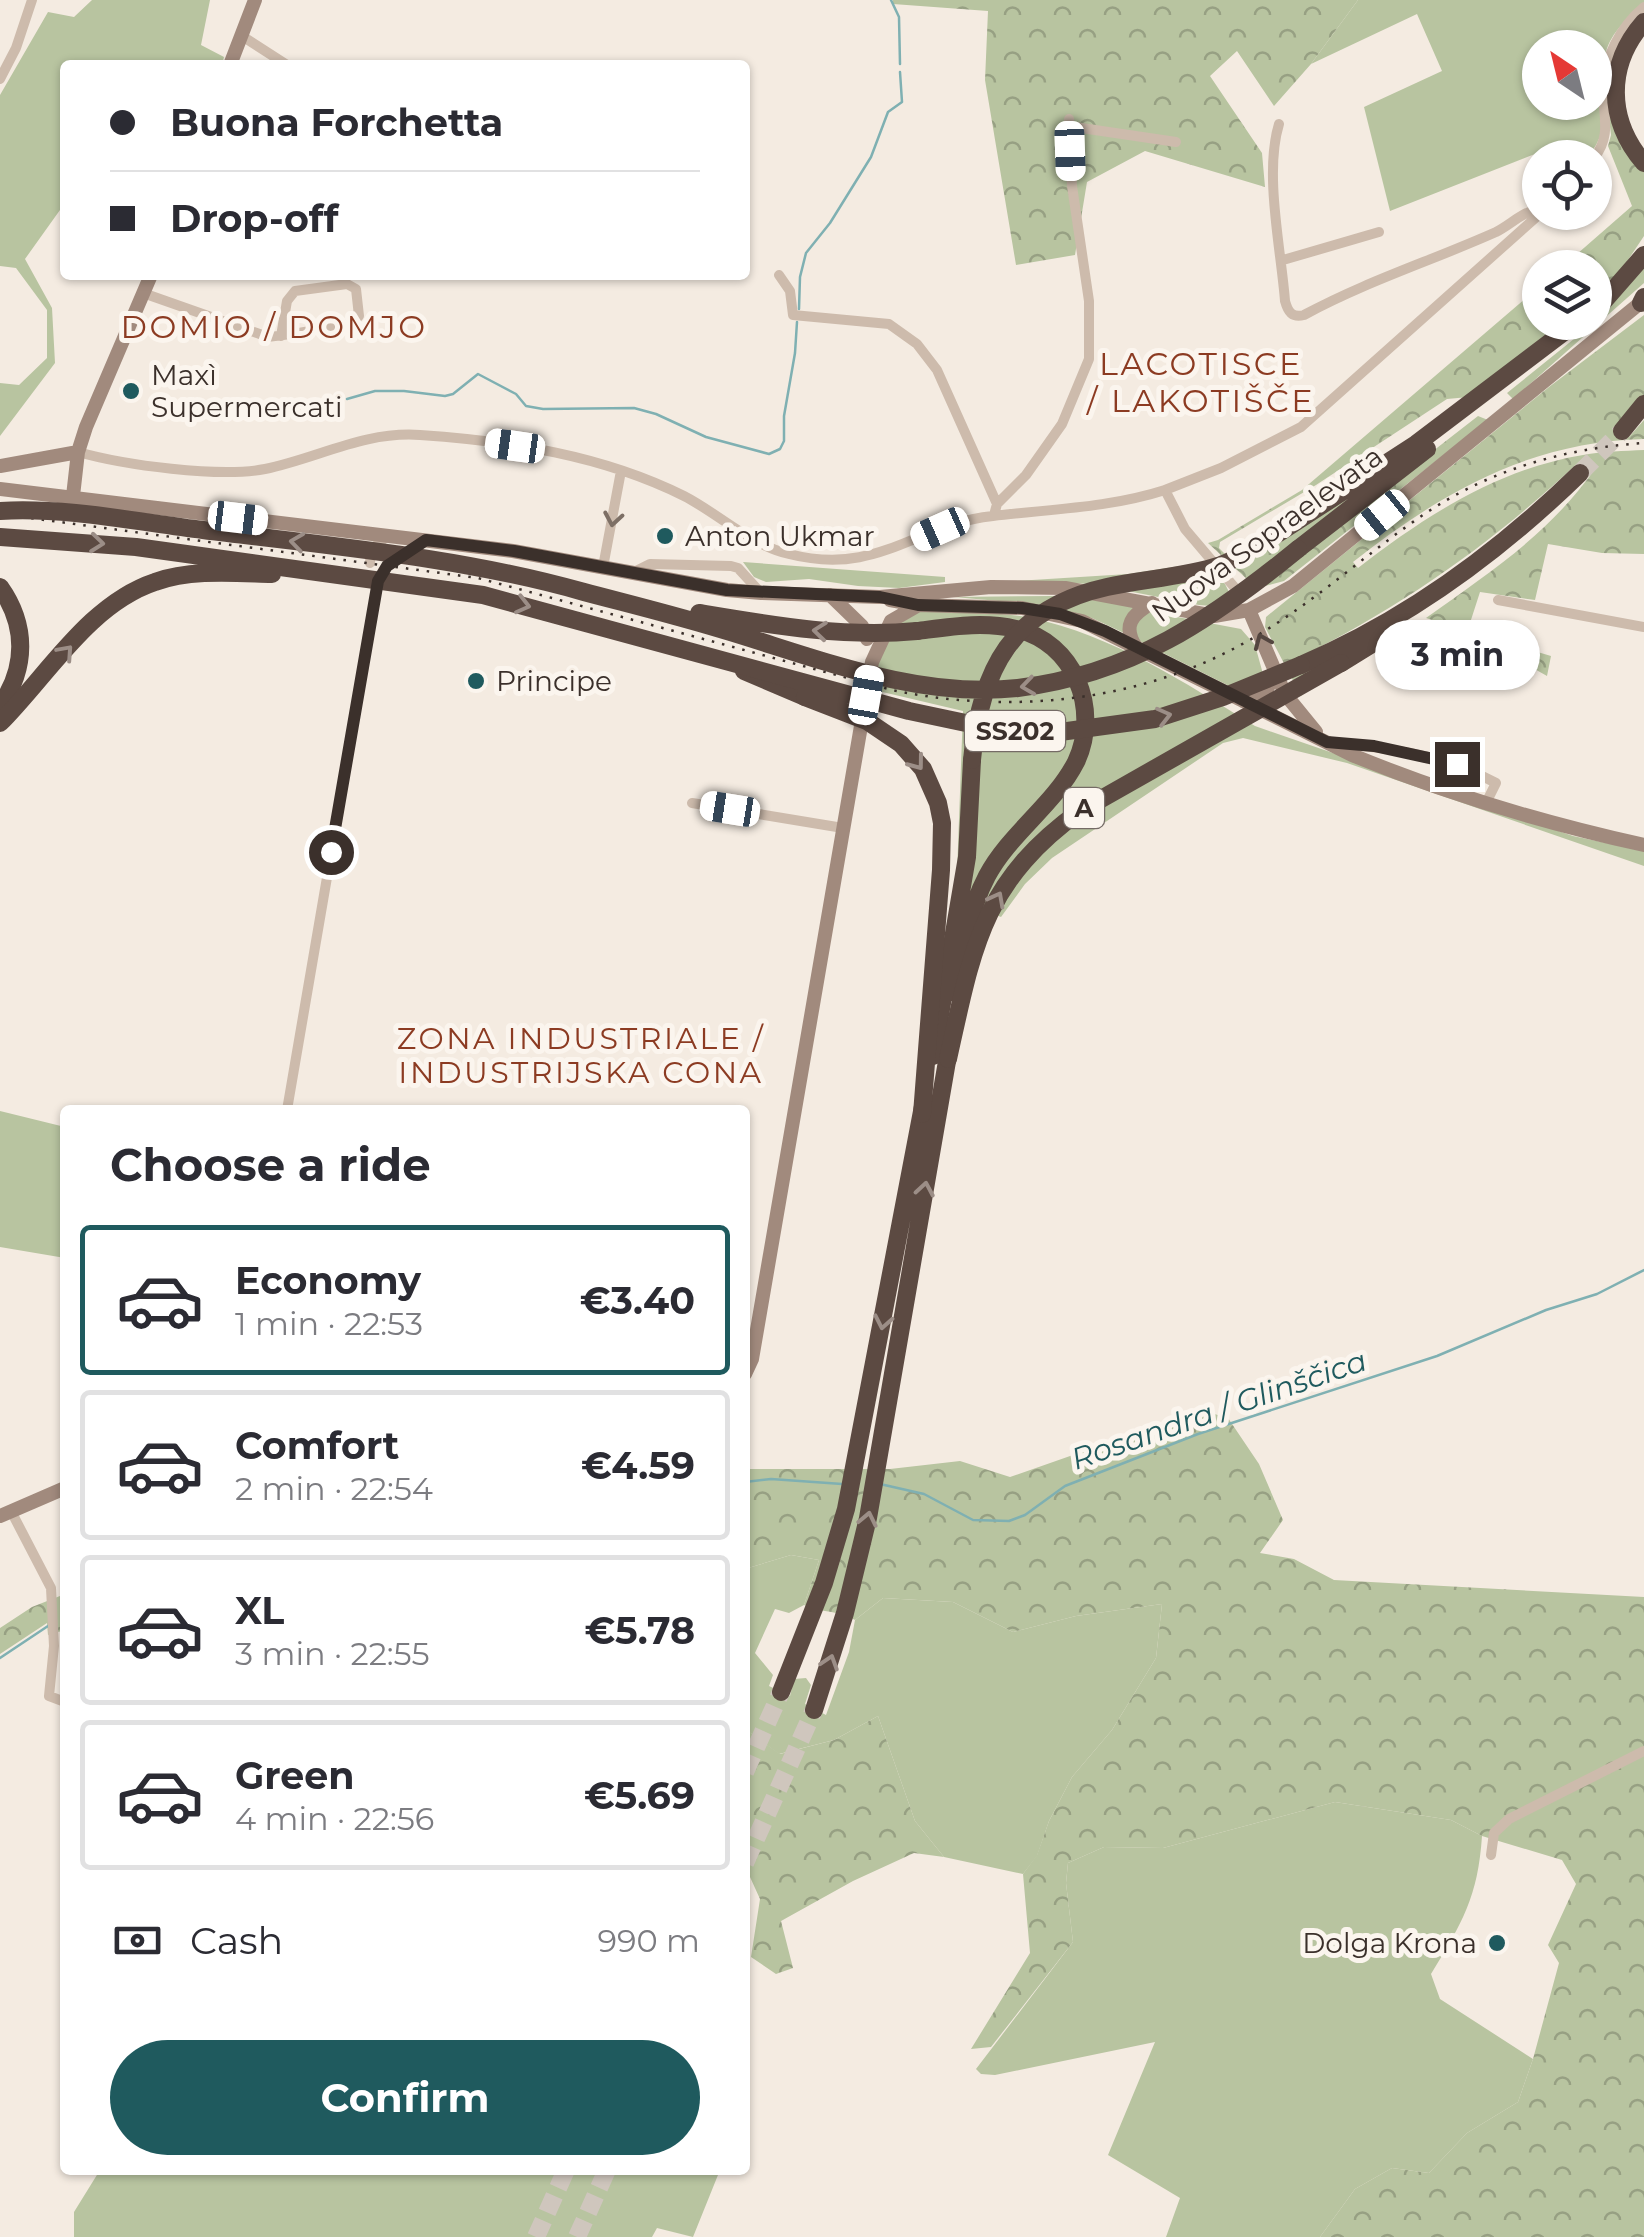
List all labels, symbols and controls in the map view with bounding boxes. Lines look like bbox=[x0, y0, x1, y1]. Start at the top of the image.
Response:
north arrow bbox=[1522, 30, 1612, 120]
map controls bbox=[1522, 30, 1612, 340]
text: Buona Forchetta bbox=[170, 99, 503, 146]
car bbox=[1054, 120, 1086, 182]
button: locate bbox=[1522, 140, 1612, 230]
text: Drop-off bbox=[170, 195, 339, 242]
button: layers bbox=[1522, 250, 1612, 340]
district label: DOMIO / DOMJO bbox=[120, 307, 428, 346]
district label: LACOTISCE / LAKOTIŠČE bbox=[1086, 344, 1315, 420]
place label: Maxì Supermercati bbox=[151, 358, 343, 424]
marker: Maxì Supermercati bbox=[120, 380, 142, 402]
car bbox=[483, 427, 547, 465]
street label: Nuova Sopraelevata bbox=[1145, 439, 1389, 629]
car bbox=[1349, 484, 1415, 546]
car bbox=[206, 499, 270, 537]
car bbox=[906, 503, 974, 555]
one-way arrow bbox=[603, 510, 624, 527]
place label: Anton Ukmar bbox=[685, 519, 875, 553]
marker: Anton Ukmar bbox=[654, 525, 676, 547]
one-way arrow bbox=[90, 531, 106, 553]
one-way arrow bbox=[289, 532, 305, 553]
one-way arrow bbox=[514, 593, 531, 614]
callout: 3 min bbox=[1374, 619, 1540, 689]
one-way arrow bbox=[811, 621, 827, 642]
one-way arrow bbox=[1254, 633, 1274, 651]
text: 3 min bbox=[1411, 635, 1504, 674]
one-way arrow bbox=[55, 645, 73, 663]
car bbox=[846, 663, 886, 727]
place label: Principe bbox=[496, 664, 612, 698]
marker: Principe bbox=[465, 670, 487, 692]
one-way arrow bbox=[1020, 674, 1037, 695]
one-way arrow bbox=[1155, 707, 1172, 728]
road number: SS202 bbox=[965, 711, 1065, 751]
route end bbox=[1435, 742, 1480, 787]
one-way arrow bbox=[905, 752, 922, 770]
road number: A bbox=[1064, 788, 1104, 828]
car bbox=[698, 789, 762, 829]
route start bbox=[309, 830, 354, 875]
one-way arrow bbox=[985, 892, 1004, 910]
district label: ZONA INDUSTRIALE / INDUSTRIJSKA CONA bbox=[397, 1020, 765, 1091]
text: Choose a ride bbox=[110, 1137, 431, 1192]
one-way arrow bbox=[914, 1181, 935, 1197]
icon: car bbox=[115, 1255, 205, 1345]
text: Economy bbox=[235, 1257, 421, 1304]
text: €3.40 bbox=[580, 1277, 695, 1324]
text: 1 min · 22:53 bbox=[235, 1304, 423, 1343]
one-way arrow bbox=[873, 1314, 894, 1331]
water label: Rosandra / Glinščica bbox=[1066, 1342, 1371, 1477]
icon: car bbox=[115, 1420, 205, 1510]
text: Comfort bbox=[235, 1422, 399, 1469]
text: €4.59 bbox=[581, 1442, 695, 1489]
text: 2 min · 22:54 bbox=[235, 1469, 433, 1508]
one-way arrow bbox=[856, 1511, 877, 1528]
icon: car bbox=[115, 1585, 205, 1675]
text: XL bbox=[235, 1587, 284, 1634]
text: €5.78 bbox=[585, 1607, 695, 1654]
text: 3 min · 22:55 bbox=[235, 1634, 430, 1673]
one-way arrow bbox=[818, 1654, 839, 1671]
icon: car bbox=[115, 1750, 205, 1840]
text: Green bbox=[235, 1752, 355, 1799]
text: €5.69 bbox=[584, 1772, 695, 1819]
text: 4 min · 22:56 bbox=[235, 1799, 434, 1838]
icon: cash bbox=[110, 1913, 165, 1968]
text: Cash bbox=[190, 1917, 283, 1964]
text: 990 m bbox=[598, 1921, 700, 1960]
place label: Dolga Krona bbox=[1302, 1926, 1477, 1960]
marker: Dolga Krona bbox=[1486, 1932, 1508, 1954]
button: Confirm bbox=[110, 2040, 700, 2155]

